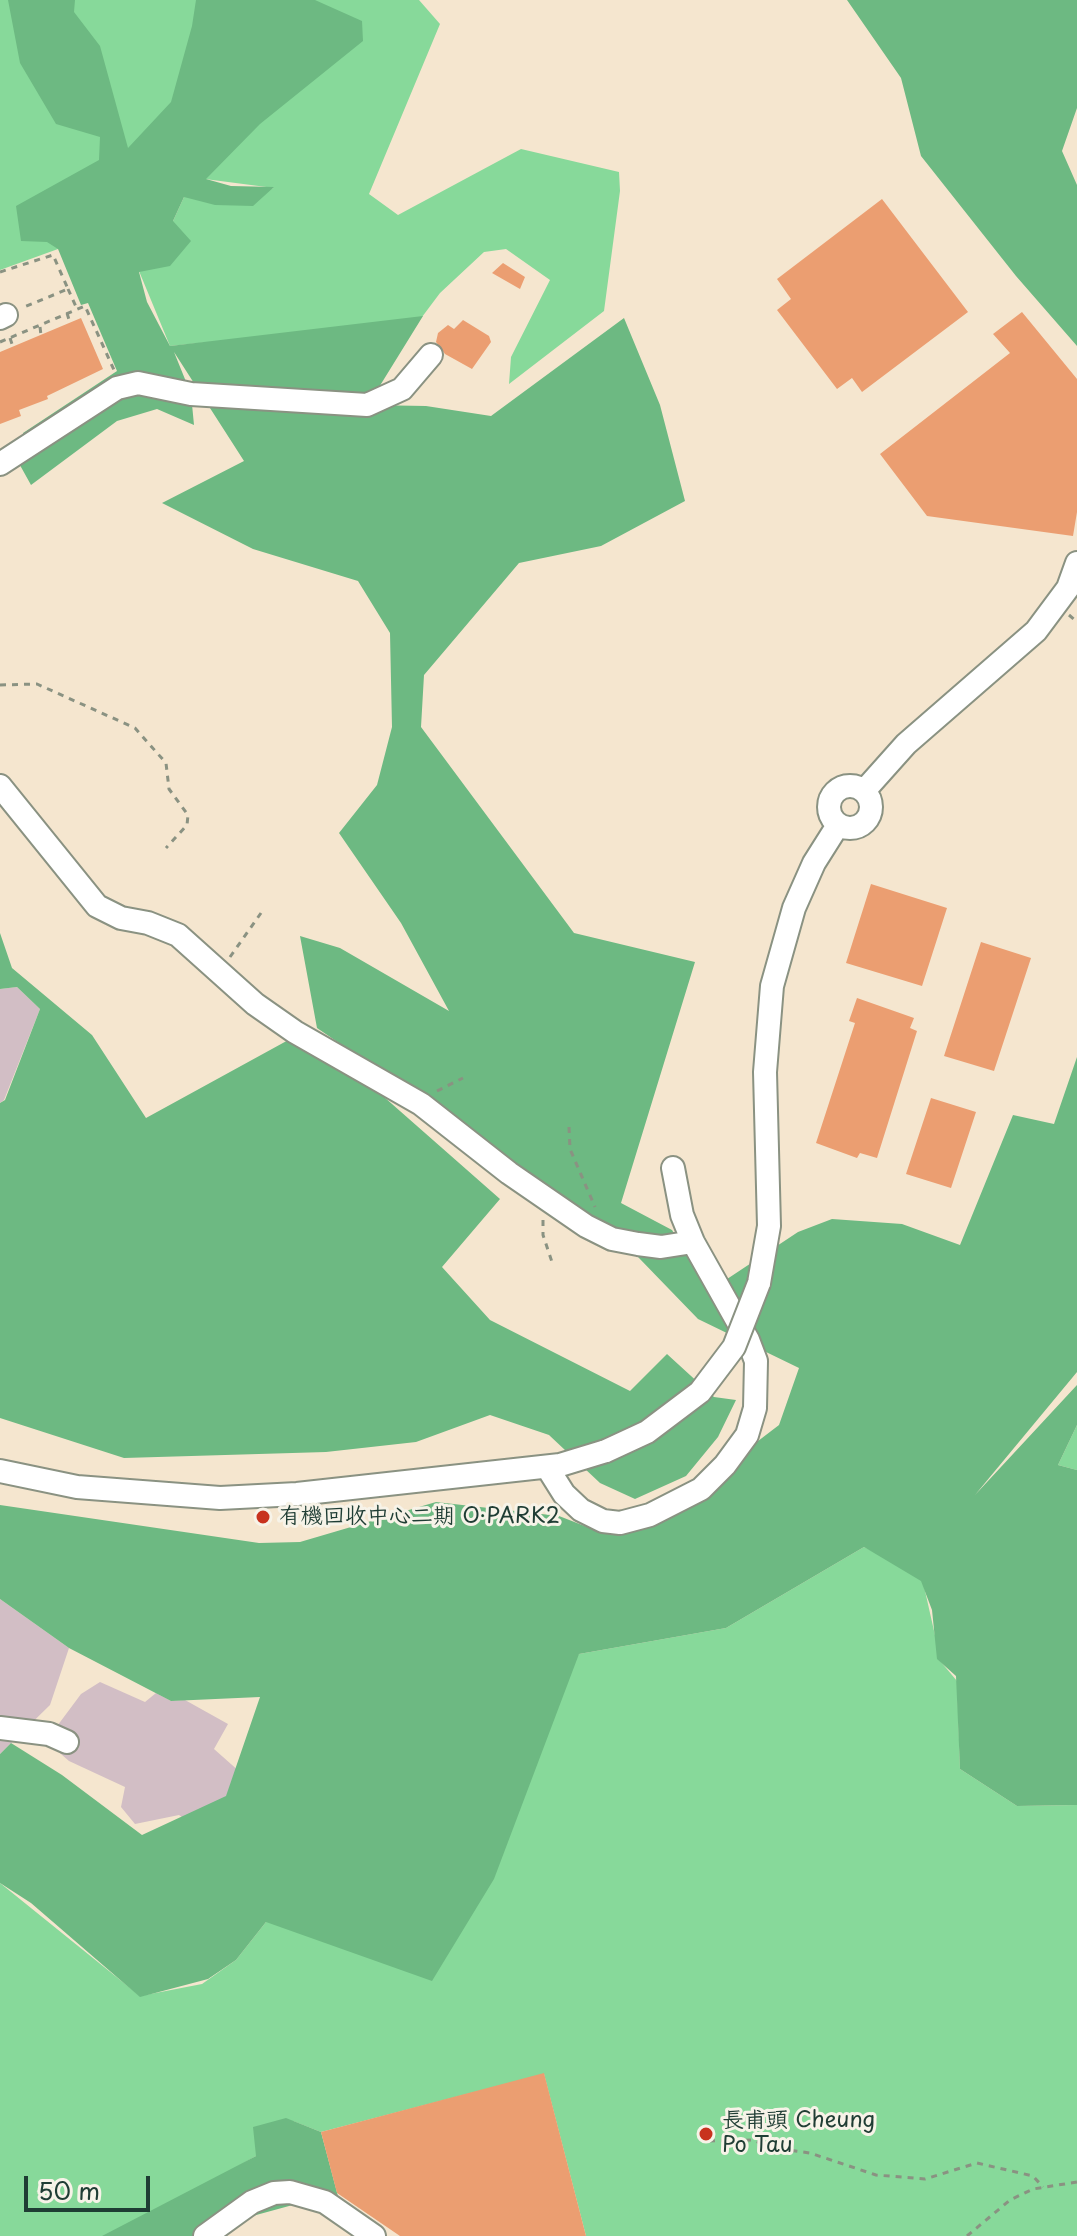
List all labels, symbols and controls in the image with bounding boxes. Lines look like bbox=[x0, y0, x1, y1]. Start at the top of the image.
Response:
place label: 有機回收中心二期 O·PARK2 bbox=[279, 1504, 560, 1530]
marker: 有機回收中心二期 O·PARK2 bbox=[254, 1508, 272, 1526]
place label: 長甫頭 Cheung Po Tau bbox=[722, 2108, 875, 2160]
marker: 長甫頭 Cheung Po Tau bbox=[697, 2125, 715, 2143]
scale bar bbox=[28, 2160, 154, 2210]
text: 50 m bbox=[38, 2172, 100, 2208]

